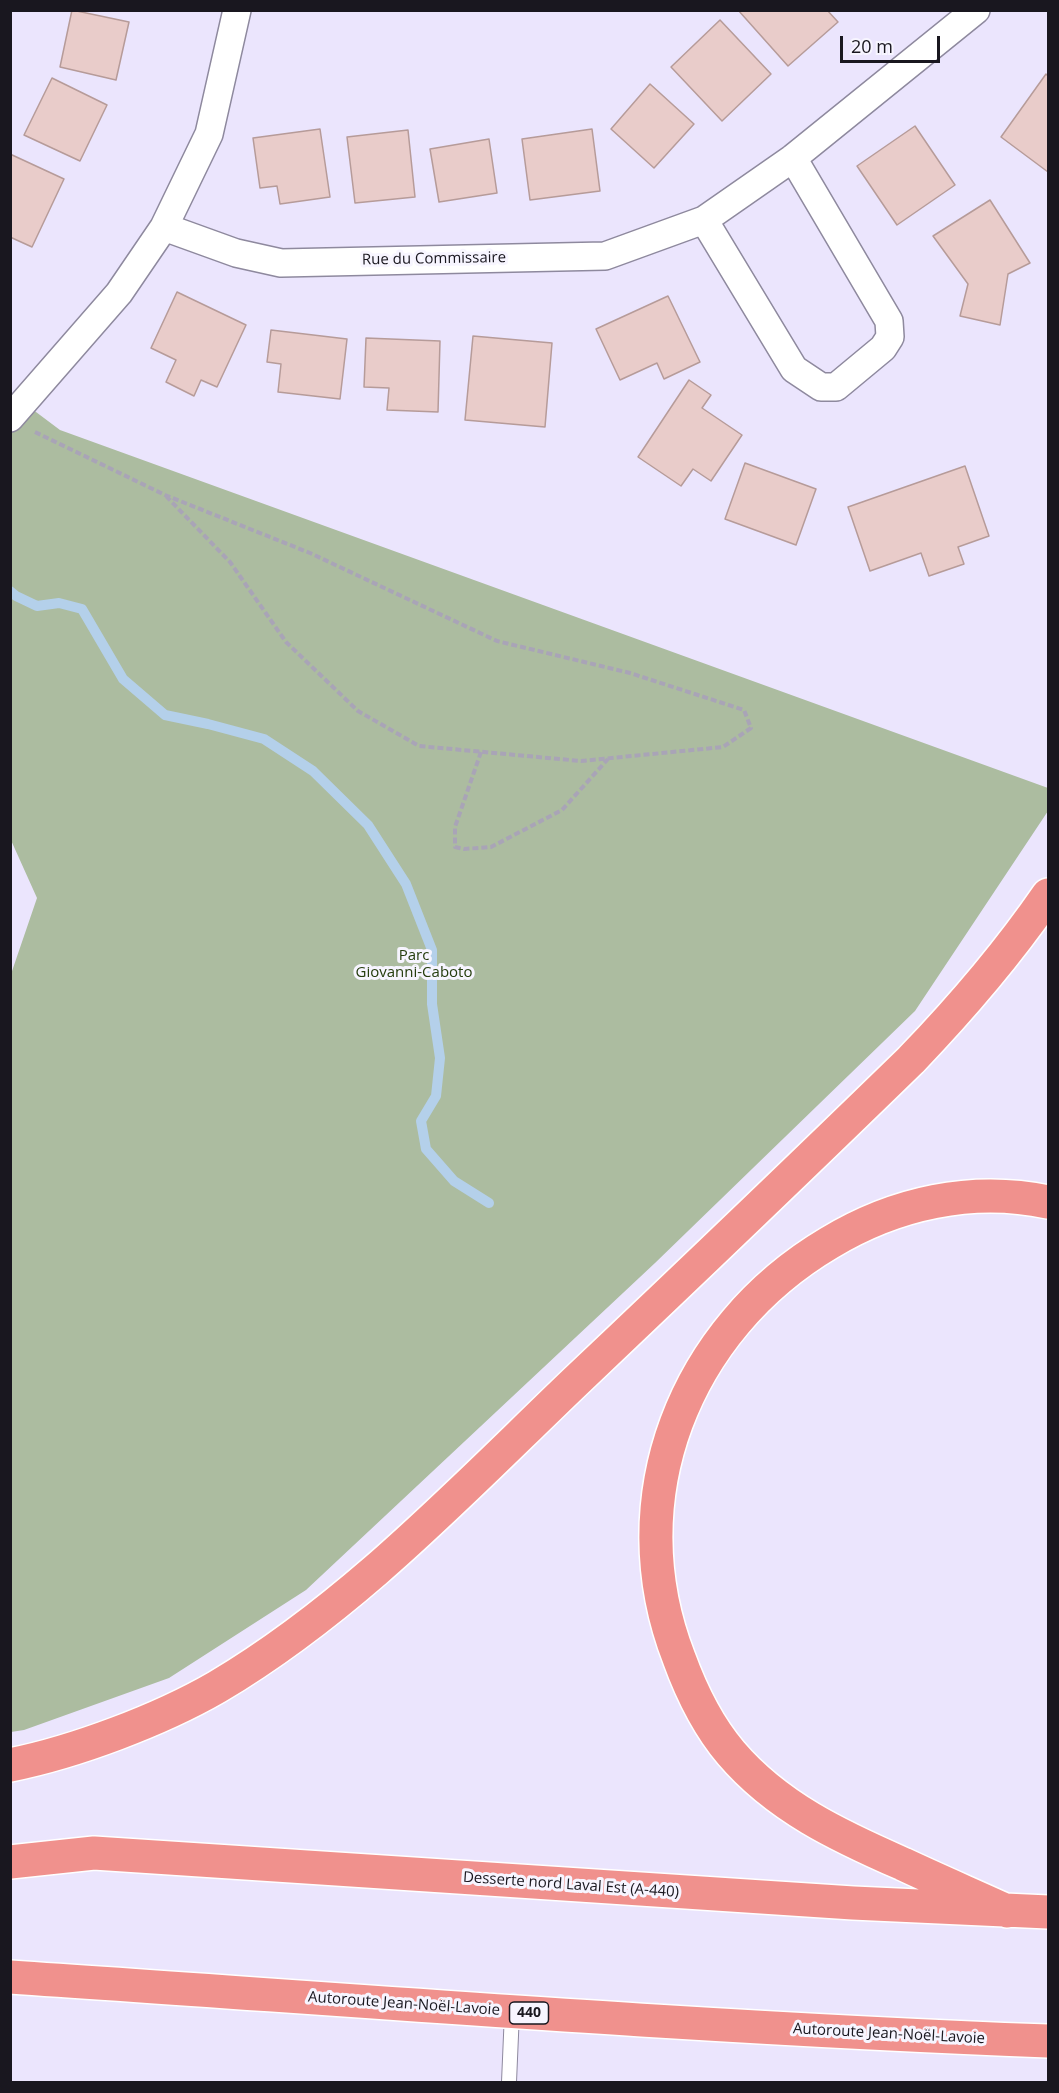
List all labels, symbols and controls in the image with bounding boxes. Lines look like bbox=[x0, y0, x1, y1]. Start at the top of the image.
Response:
scale bar bbox=[843, 24, 944, 62]
text: 20 m bbox=[851, 34, 893, 58]
street label: Rue du Commissaire bbox=[362, 249, 506, 269]
park label: Parc Giovanni-Caboto bbox=[356, 947, 472, 982]
street label: Desserte nord Laval Est (A-440) bbox=[462, 1868, 680, 1902]
street label: Autoroute Jean-Noël-Lavoie bbox=[308, 1988, 500, 2020]
road number: 440 bbox=[510, 2002, 548, 2024]
street label: Autoroute Jean-Noël-Lavoie bbox=[793, 2020, 985, 2048]

